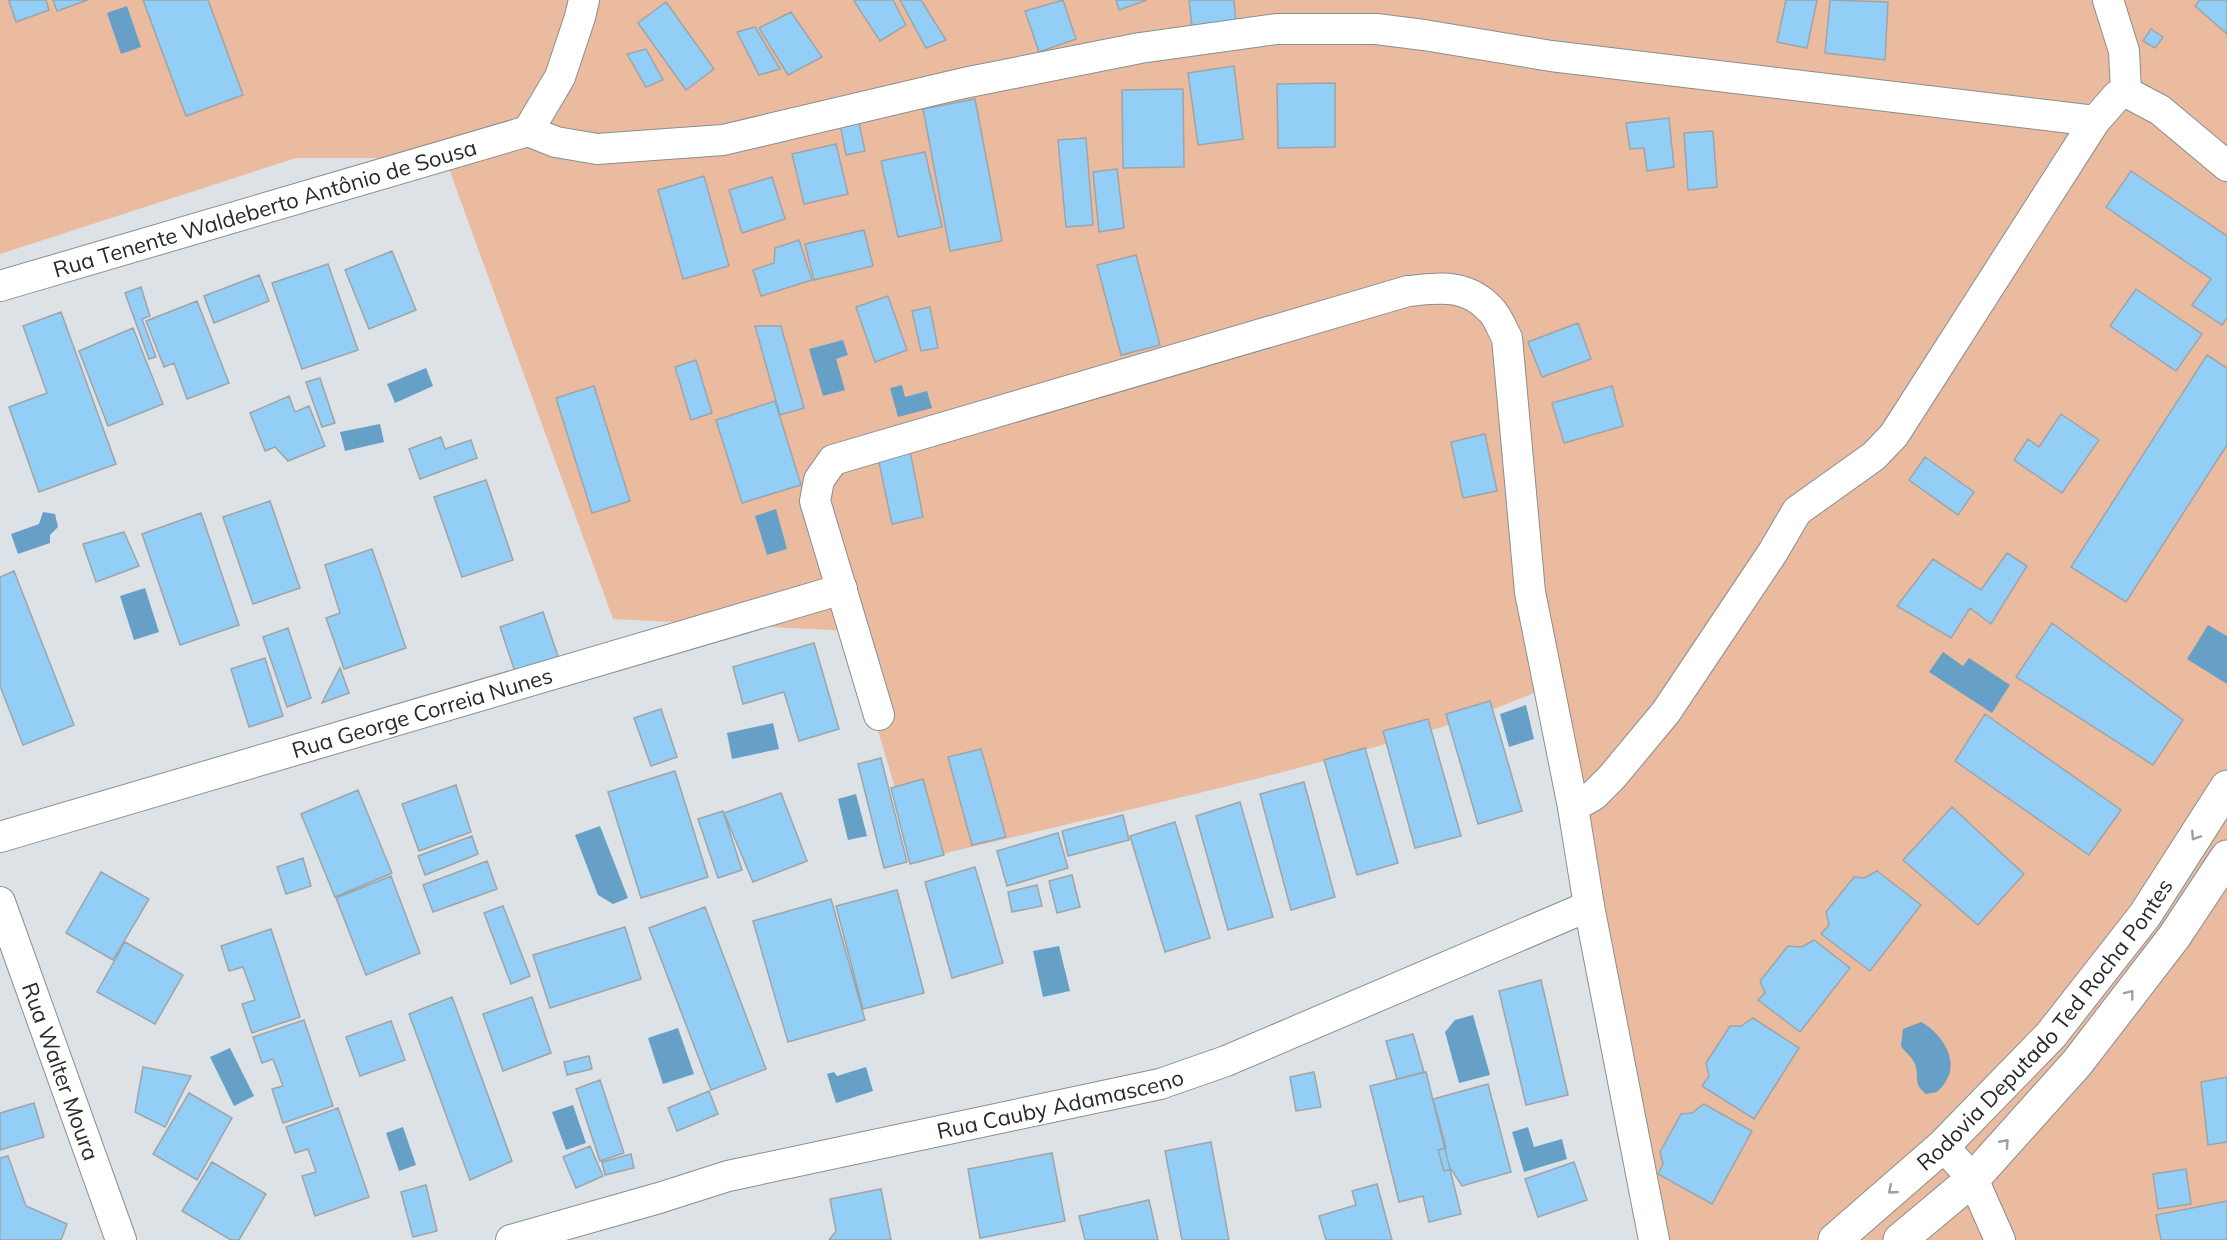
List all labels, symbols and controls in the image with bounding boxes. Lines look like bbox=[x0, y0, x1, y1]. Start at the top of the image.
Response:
street label: Rua Tenente Waldeberto Antônio de Sousa bbox=[50, 133, 480, 284]
street label: Rua George Correia Nunes bbox=[289, 661, 556, 764]
one-way arrow bbox=[2192, 830, 2203, 841]
street label: Rodovia Deputado Ted Rocha Pontes bbox=[1911, 873, 2179, 1177]
street label: Rua Walter Moura bbox=[16, 979, 105, 1164]
one-way arrow bbox=[2123, 990, 2134, 1001]
street label: Rua Cauby Adamasceno bbox=[934, 1063, 1187, 1145]
one-way arrow bbox=[1997, 1139, 2008, 1150]
one-way arrow bbox=[1888, 1183, 1899, 1194]

